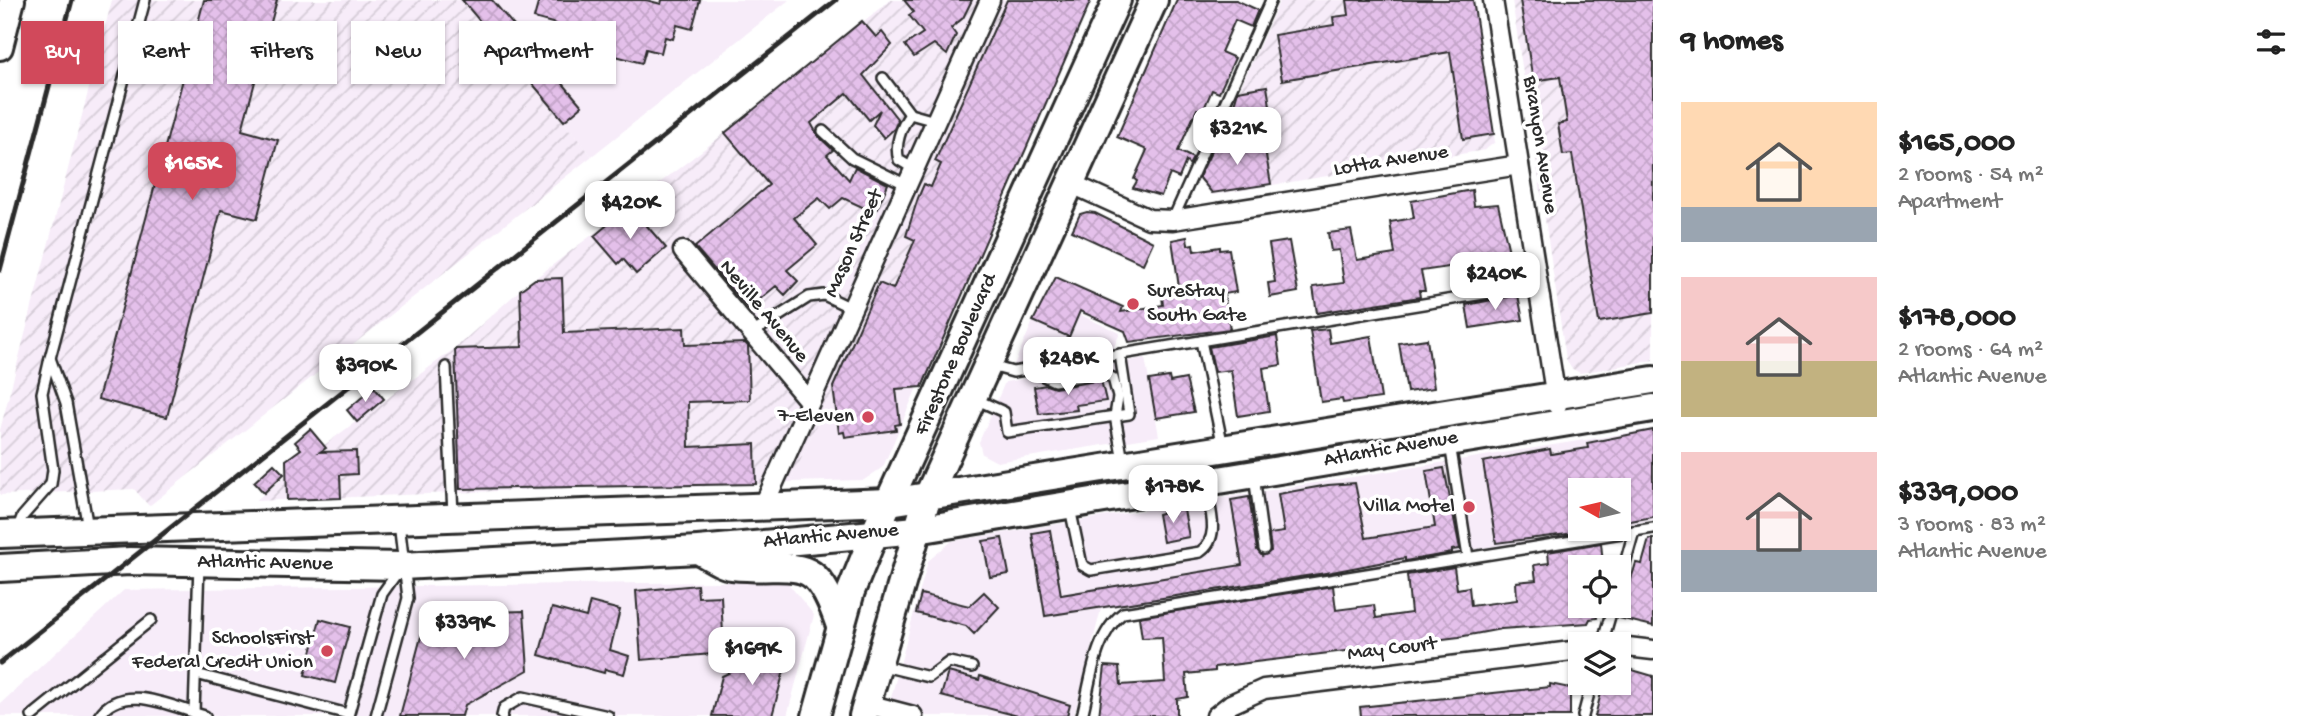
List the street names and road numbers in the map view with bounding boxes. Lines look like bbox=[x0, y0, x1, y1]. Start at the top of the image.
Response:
street label: Branyon Avenue bbox=[1516, 73, 1562, 217]
street label: Lotta Avenue bbox=[1332, 140, 1451, 183]
street label: Mason Street bbox=[820, 184, 891, 302]
street label: Neville Avenue bbox=[713, 255, 814, 369]
street label: Firestone Boulevard bbox=[910, 269, 1005, 441]
street label: Atlantic Avenue bbox=[1322, 426, 1461, 474]
street label: Atlantic Avenue bbox=[762, 519, 901, 555]
street label: Atlantic Avenue bbox=[197, 550, 334, 578]
street label: May Court bbox=[1346, 632, 1440, 668]

